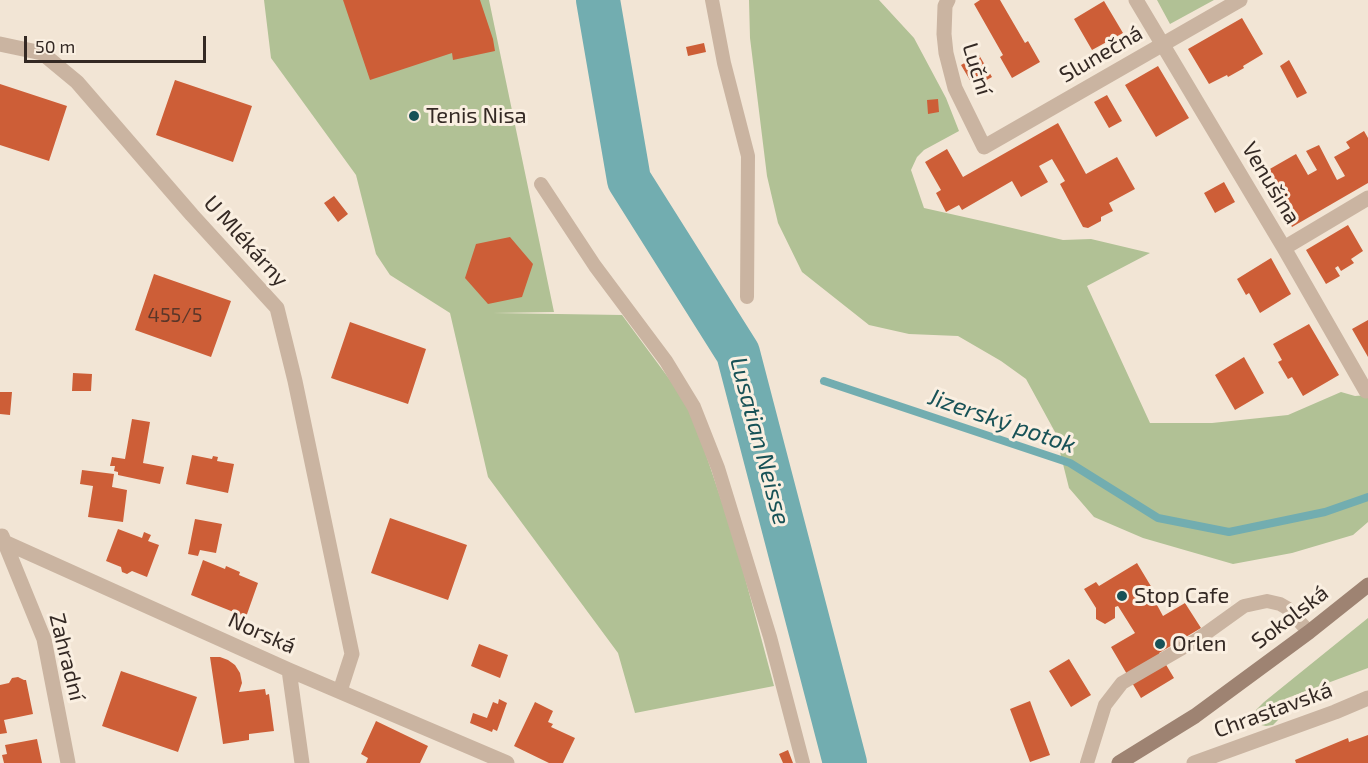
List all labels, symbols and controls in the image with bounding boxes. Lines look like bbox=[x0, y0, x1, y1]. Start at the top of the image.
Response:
street label: Slunečná bbox=[1055, 20, 1147, 88]
scale bar bbox=[27, 24, 208, 62]
text: 50 m bbox=[35, 35, 75, 57]
street label: Luční bbox=[957, 40, 997, 98]
place label: Tenis Nisa bbox=[426, 103, 527, 129]
marker: Tenis Nisa bbox=[407, 109, 421, 123]
street label: Venušina bbox=[1236, 137, 1306, 229]
street label: U Mlékárny bbox=[198, 190, 294, 292]
house number: 455/5 bbox=[148, 303, 202, 327]
water label: Lusatian Neisse bbox=[724, 354, 796, 528]
water label: Jizerský potok bbox=[925, 382, 1079, 460]
street label: Sokolská bbox=[1246, 580, 1334, 654]
place label: Stop Cafe bbox=[1134, 583, 1229, 609]
marker: Stop Cafe bbox=[1115, 589, 1129, 603]
street label: Norská bbox=[224, 606, 300, 660]
street label: Zahradní bbox=[43, 611, 91, 703]
place label: Orlen bbox=[1172, 631, 1227, 657]
marker: Orlen bbox=[1153, 637, 1167, 651]
street label: Chrastavská bbox=[1210, 676, 1336, 744]

